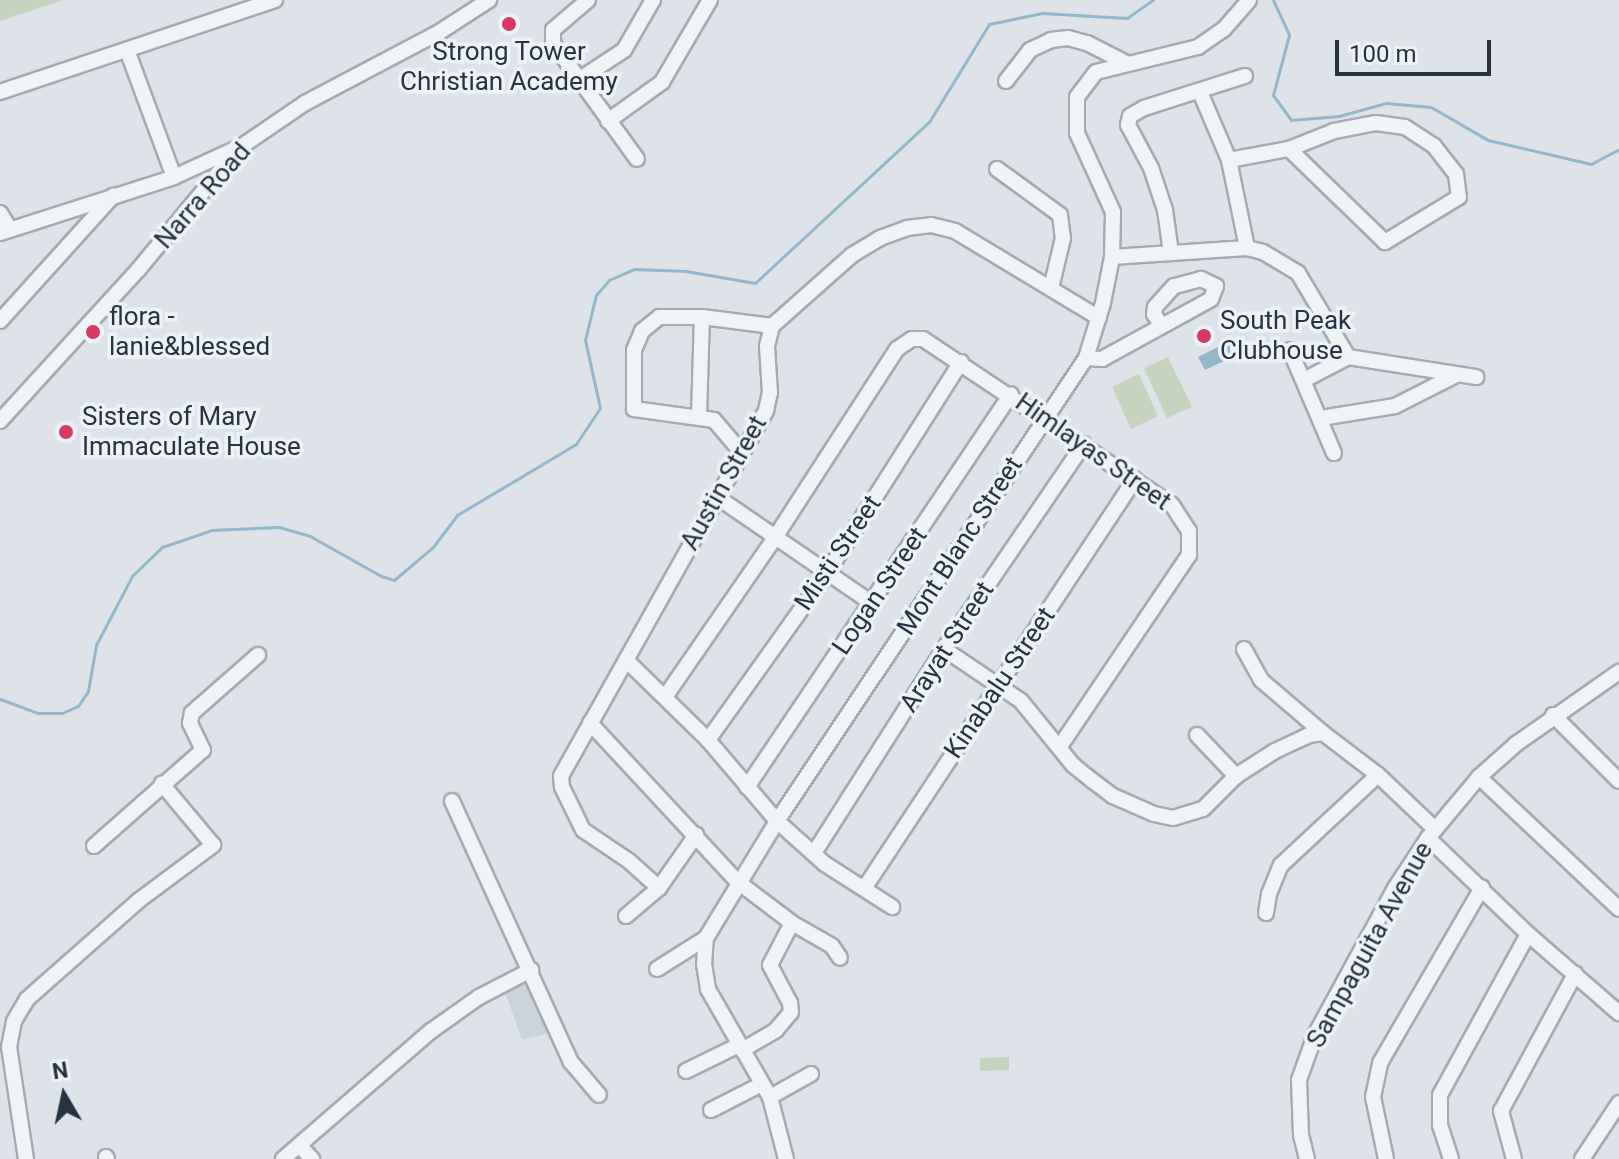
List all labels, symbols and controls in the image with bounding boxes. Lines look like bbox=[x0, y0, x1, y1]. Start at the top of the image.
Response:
marker: Strong Tower Christian Academy bbox=[500, 15, 518, 33]
scale bar bbox=[1339, 24, 1495, 74]
place label: Strong Tower Christian Academy bbox=[400, 36, 618, 98]
text: 100 m bbox=[1349, 40, 1416, 68]
street label: Narra Road bbox=[149, 137, 257, 255]
place label: flora - lanie&blessed bbox=[109, 301, 270, 362]
place label: South Peak Clubhouse bbox=[1220, 305, 1351, 366]
marker: flora - lanie&blessed bbox=[84, 323, 102, 341]
marker: South Peak Clubhouse bbox=[1195, 327, 1213, 345]
street label: Himlayas Street bbox=[1009, 387, 1177, 517]
place label: Sisters of Mary Immaculate House bbox=[82, 401, 301, 462]
street label: Austin Street bbox=[674, 410, 774, 556]
marker: Sisters of Mary Immaculate House bbox=[57, 423, 75, 441]
street label: Mont Blanc Street bbox=[891, 451, 1029, 641]
street label: Misti Street bbox=[788, 489, 888, 617]
street label: Logan Street bbox=[826, 521, 934, 661]
street label: Arayat Street bbox=[893, 576, 1001, 718]
street label: Kinabalu Street bbox=[938, 601, 1062, 765]
street label: Sampaguita Avenue bbox=[1300, 837, 1440, 1053]
north arrow bbox=[24, 1055, 104, 1135]
text: N bbox=[51, 1057, 70, 1084]

